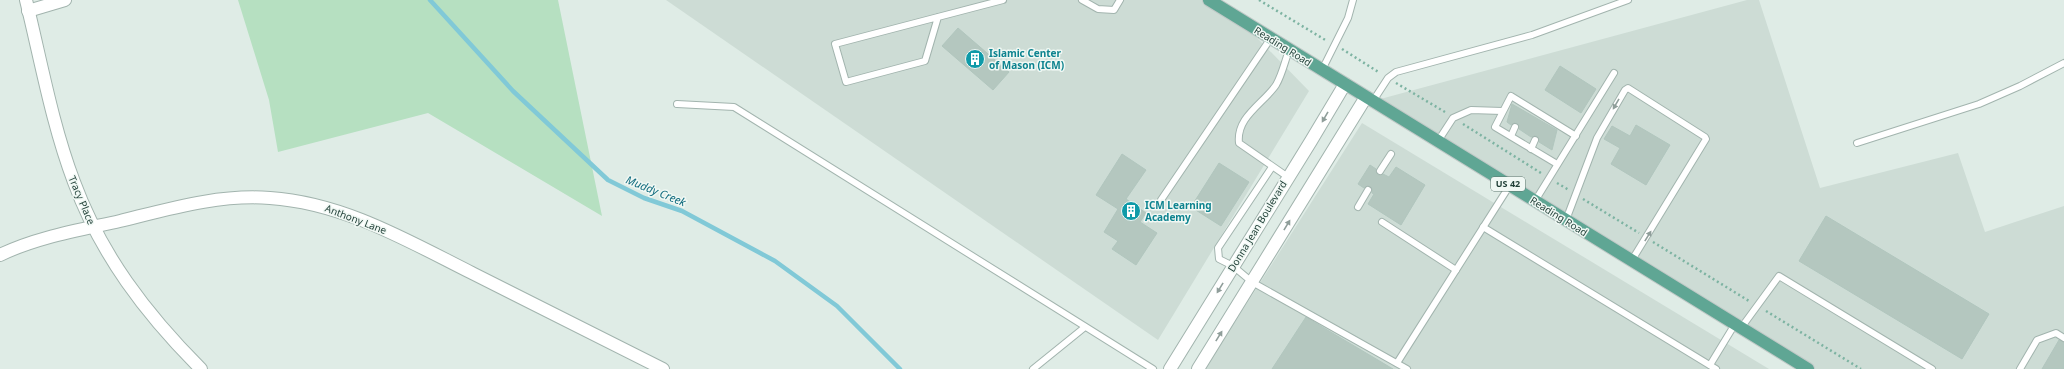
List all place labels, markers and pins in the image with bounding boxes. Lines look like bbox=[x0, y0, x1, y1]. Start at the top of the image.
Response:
place label: Islamic Center of Mason (ICM) bbox=[989, 46, 1064, 72]
building icon: Islamic Center of Mason (ICM) bbox=[964, 48, 986, 70]
place label: ICM Learning Academy bbox=[1145, 198, 1212, 224]
building icon: ICM Learning Academy bbox=[1120, 200, 1142, 222]

